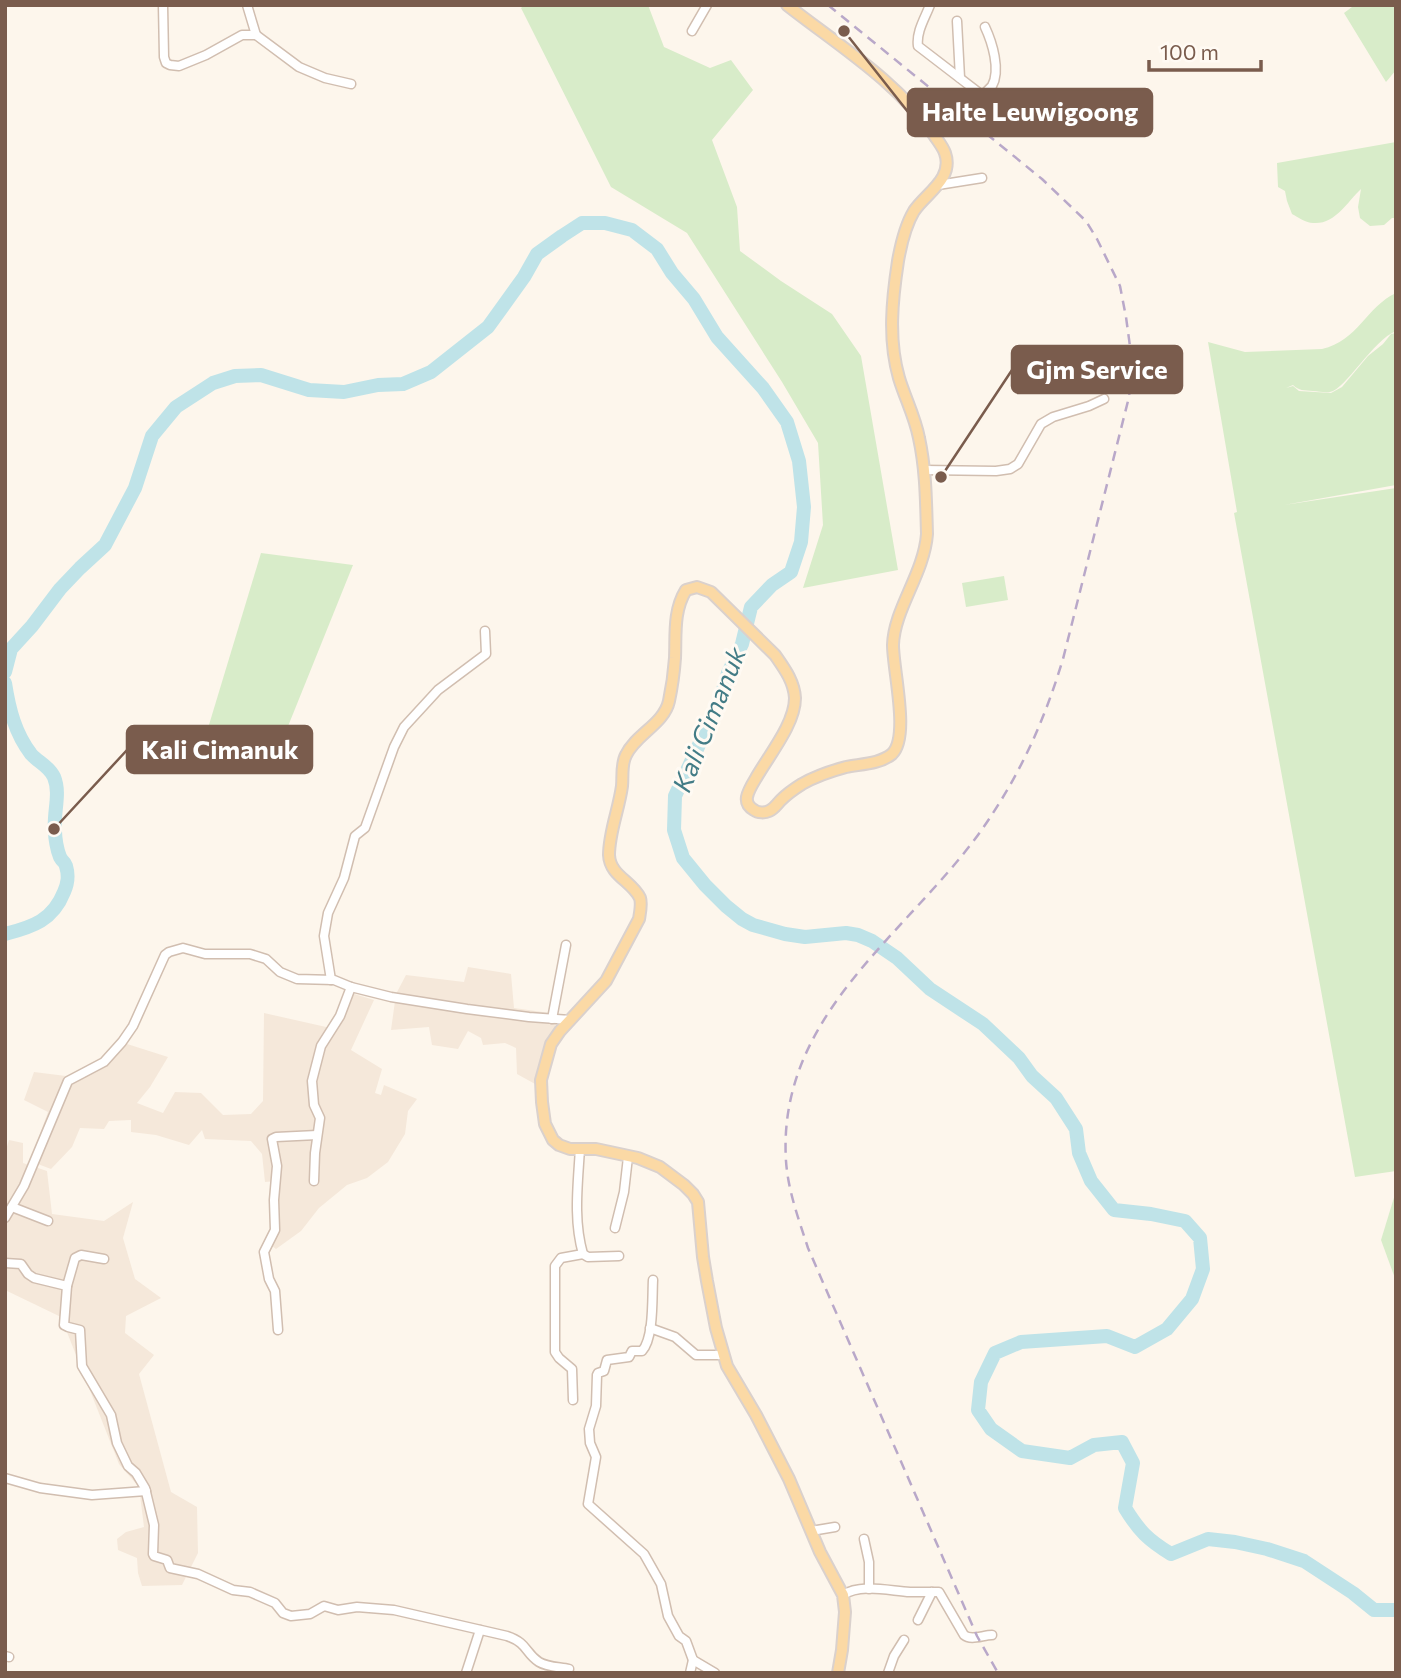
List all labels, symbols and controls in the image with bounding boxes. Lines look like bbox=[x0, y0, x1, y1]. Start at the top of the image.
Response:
scale bar bbox=[1149, 28, 1261, 72]
text: 100 m bbox=[1160, 39, 1219, 64]
callout: Halte Leuwigoong bbox=[908, 89, 1152, 136]
text: Halte Leuwigoong bbox=[922, 95, 1138, 126]
callout: Gjm Service bbox=[1012, 346, 1182, 393]
text: Gjm Service bbox=[1026, 353, 1168, 384]
water label: Kali Cimanuk bbox=[665, 641, 751, 796]
callout: Kali Cimanuk bbox=[127, 726, 312, 773]
text: Kali Cimanuk bbox=[141, 733, 299, 764]

